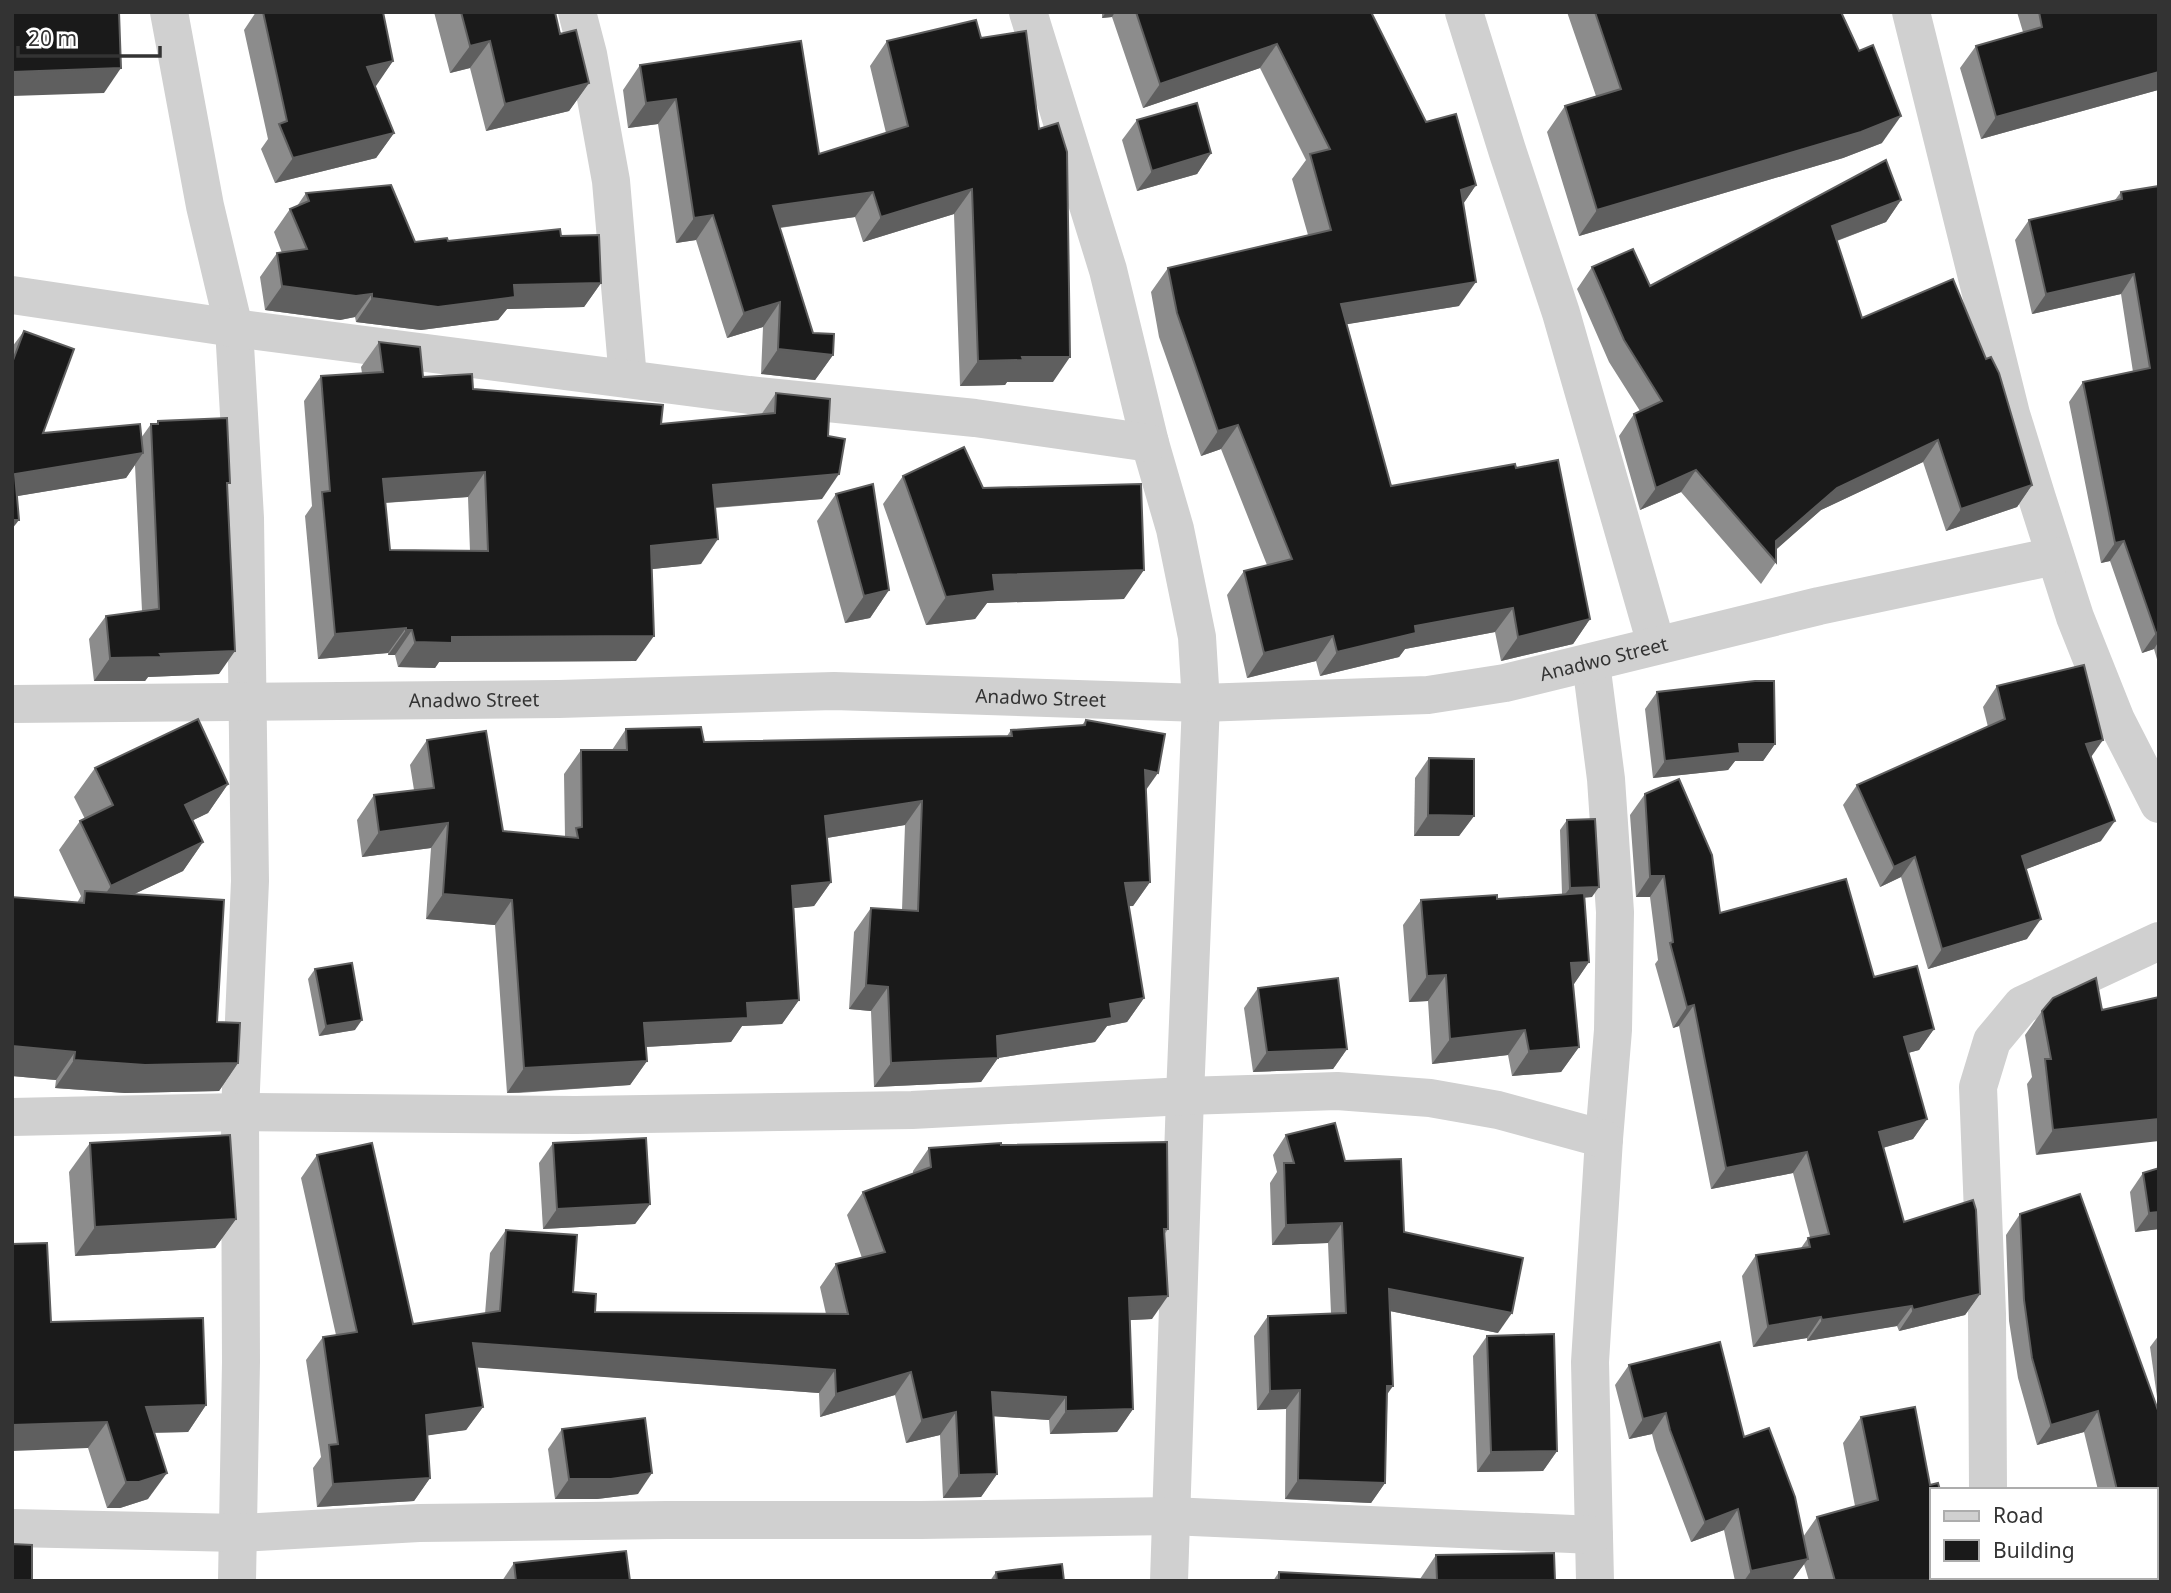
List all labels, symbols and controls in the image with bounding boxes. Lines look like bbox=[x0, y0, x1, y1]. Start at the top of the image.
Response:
scale bar bbox=[18, 14, 159, 58]
text: 20 m bbox=[28, 24, 77, 52]
street label: Anadwo Street bbox=[1537, 631, 1670, 687]
street label: Anadwo Street bbox=[975, 683, 1107, 713]
street label: Anadwo Street bbox=[409, 686, 540, 713]
legend bbox=[1930, 1488, 2157, 1579]
text: Road bbox=[1993, 1501, 2043, 1529]
text: Building bbox=[1993, 1536, 2075, 1564]

